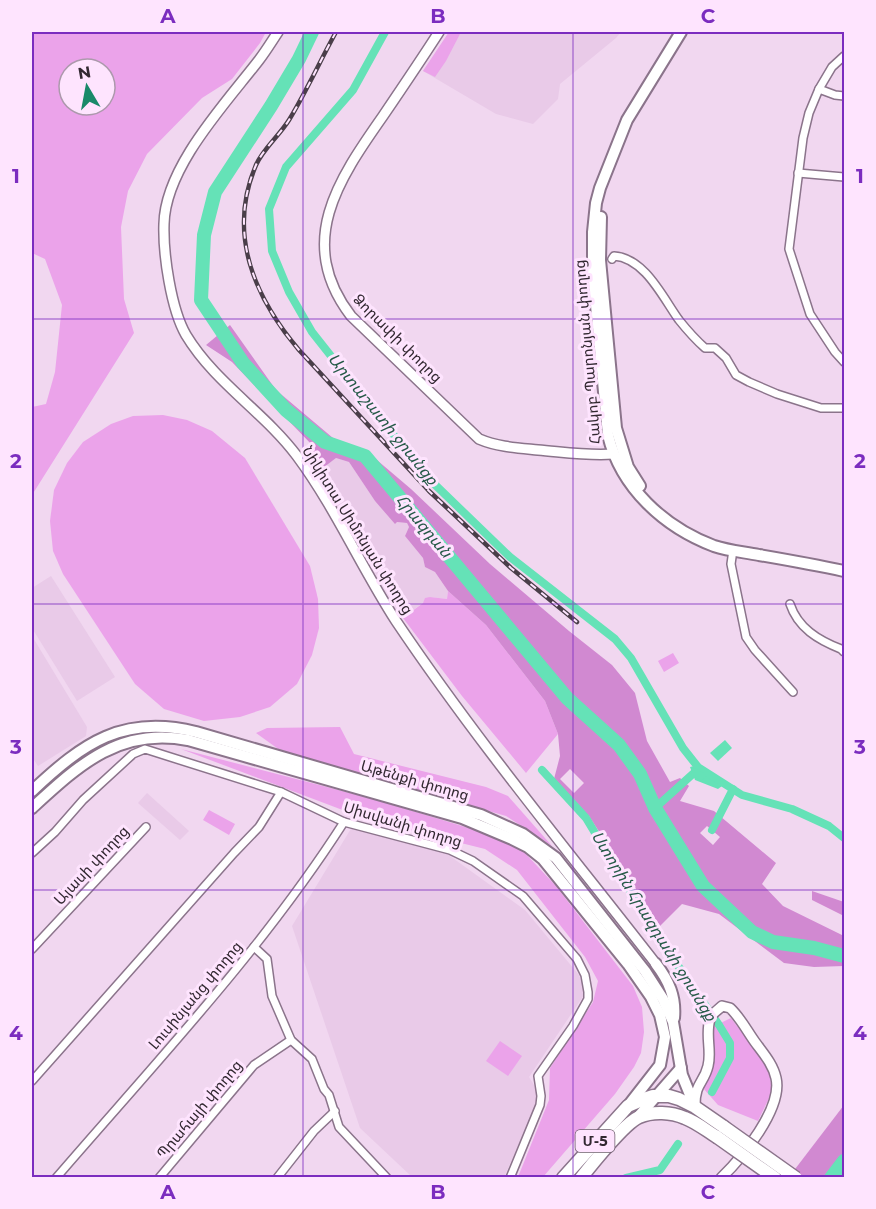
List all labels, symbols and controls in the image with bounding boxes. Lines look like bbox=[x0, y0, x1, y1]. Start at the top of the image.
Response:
text: A bbox=[159, 4, 176, 28]
text: B bbox=[430, 4, 446, 28]
text: C bbox=[701, 4, 716, 28]
north arrow bbox=[57, 57, 117, 117]
text: N bbox=[76, 62, 93, 83]
text: 1 bbox=[12, 164, 20, 188]
text: 1 bbox=[856, 164, 864, 188]
street label: Հակոբ Պարոնյան փողոց bbox=[569, 259, 605, 445]
street label: Ձորափի փողոց bbox=[350, 290, 446, 386]
water label: Արտաշատի ջրանցք bbox=[324, 349, 443, 490]
street label: Նիկիտա Սիմոնյան փողոց bbox=[298, 442, 418, 618]
text: 2 bbox=[10, 449, 22, 473]
text: 2 bbox=[854, 449, 866, 473]
water label: Հրազդան bbox=[392, 491, 457, 563]
text: 3 bbox=[9, 735, 22, 759]
text: 3 bbox=[853, 735, 866, 759]
street label: Աթենքի փողոց bbox=[359, 755, 471, 805]
street label: Սիսվանի փողոց bbox=[341, 797, 465, 851]
street label: Այասի փողոց bbox=[49, 821, 133, 909]
water label: Ստորին Հրազդանի ջրանցք bbox=[588, 827, 721, 1026]
street label: Լուսինյանց փողոց bbox=[144, 937, 246, 1053]
text: 4 bbox=[9, 1021, 23, 1045]
text: 4 bbox=[853, 1021, 867, 1045]
street label: Պրահայի փողոց bbox=[152, 1056, 246, 1162]
road number: Մ-5 bbox=[576, 1130, 614, 1152]
text: A bbox=[159, 1180, 176, 1204]
text: B bbox=[430, 1180, 446, 1204]
text: C bbox=[701, 1180, 716, 1204]

